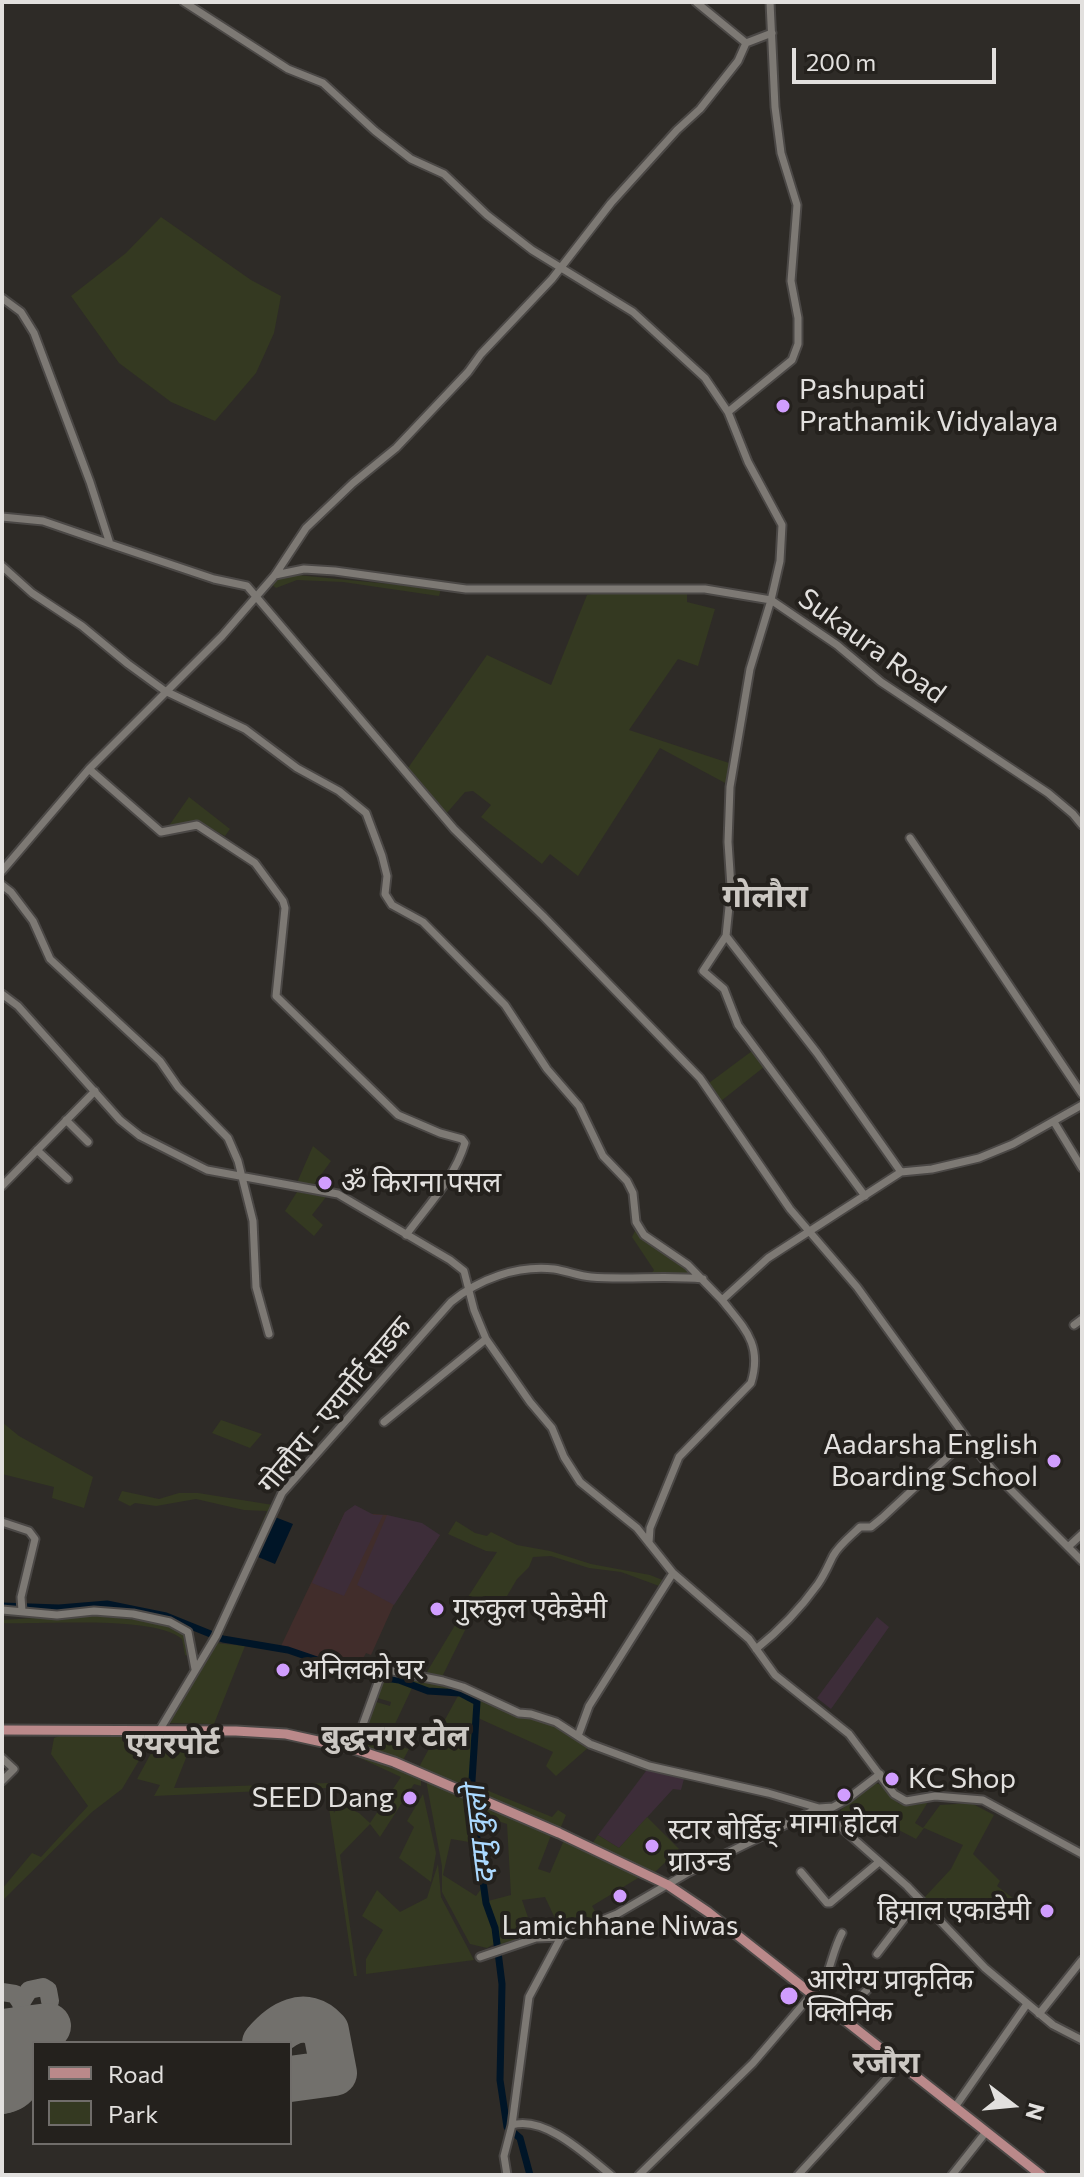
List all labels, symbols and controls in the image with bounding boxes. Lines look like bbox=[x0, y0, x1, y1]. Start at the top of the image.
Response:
scale bar bbox=[796, 32, 1000, 82]
text: 200 m bbox=[806, 47, 876, 76]
place label: Pashupati Prathamik Vidyalaya bbox=[799, 373, 1058, 439]
marker: Pashupati Prathamik Vidyalaya bbox=[774, 397, 792, 415]
street label: Sukaura Road bbox=[792, 581, 952, 711]
district label: गोलौरा bbox=[722, 877, 808, 915]
place label: ॐ किराना पसल bbox=[341, 1166, 501, 1200]
marker: ॐ किराना पसल bbox=[316, 1174, 334, 1192]
street label: गोलौरा - एयर्पोर्ट सडक bbox=[251, 1310, 419, 1500]
place label: Aadarsha English Boarding School bbox=[823, 1428, 1038, 1494]
marker: Aadarsha English Boarding School bbox=[1045, 1452, 1063, 1470]
place label: गुरुकुल एकेडेमी bbox=[453, 1592, 607, 1626]
marker: गुरुकुल एकेडेमी bbox=[428, 1600, 446, 1618]
place label: अनिलको घर bbox=[299, 1653, 424, 1687]
marker: अनिलको घर bbox=[274, 1661, 292, 1679]
district label: बुद्धनगर टोल bbox=[321, 1718, 469, 1754]
district label: एयरपोर्ट bbox=[126, 1726, 220, 1762]
place label: KC Shop bbox=[908, 1762, 1016, 1796]
marker: KC Shop bbox=[883, 1770, 901, 1788]
place label: SEED Dang bbox=[252, 1781, 394, 1815]
water label: दम्मु कुलो bbox=[456, 1783, 504, 1887]
marker: मामा होटल bbox=[835, 1786, 853, 1804]
marker: SEED Dang bbox=[401, 1789, 419, 1807]
place label: मामा होटल bbox=[790, 1807, 898, 1841]
place label: स्टार बोर्डिङ् ग्राउन्ड bbox=[668, 1813, 780, 1879]
marker: स्टार बोर्डिङ् ग्राउन्ड bbox=[643, 1837, 661, 1855]
marker: Lamichhane Niwas bbox=[611, 1887, 629, 1905]
place label: हिमाल एकाडेमी bbox=[877, 1894, 1031, 1928]
marker: हिमाल एकाडेमी bbox=[1038, 1902, 1056, 1920]
place label: Lamichhane Niwas bbox=[502, 1909, 738, 1943]
place label: आरोग्य प्राकृतिक क्लिनिक bbox=[807, 1963, 973, 2029]
marker: आरोग्य प्राकृतिक क्लिनिक bbox=[778, 1985, 800, 2007]
legend bbox=[32, 2041, 292, 2145]
district label: रजौरा bbox=[852, 2045, 920, 2081]
text: Road bbox=[108, 2059, 164, 2088]
north arrow bbox=[972, 2065, 1052, 2145]
text: Park bbox=[108, 2099, 158, 2128]
text: N bbox=[1020, 2100, 1051, 2123]

